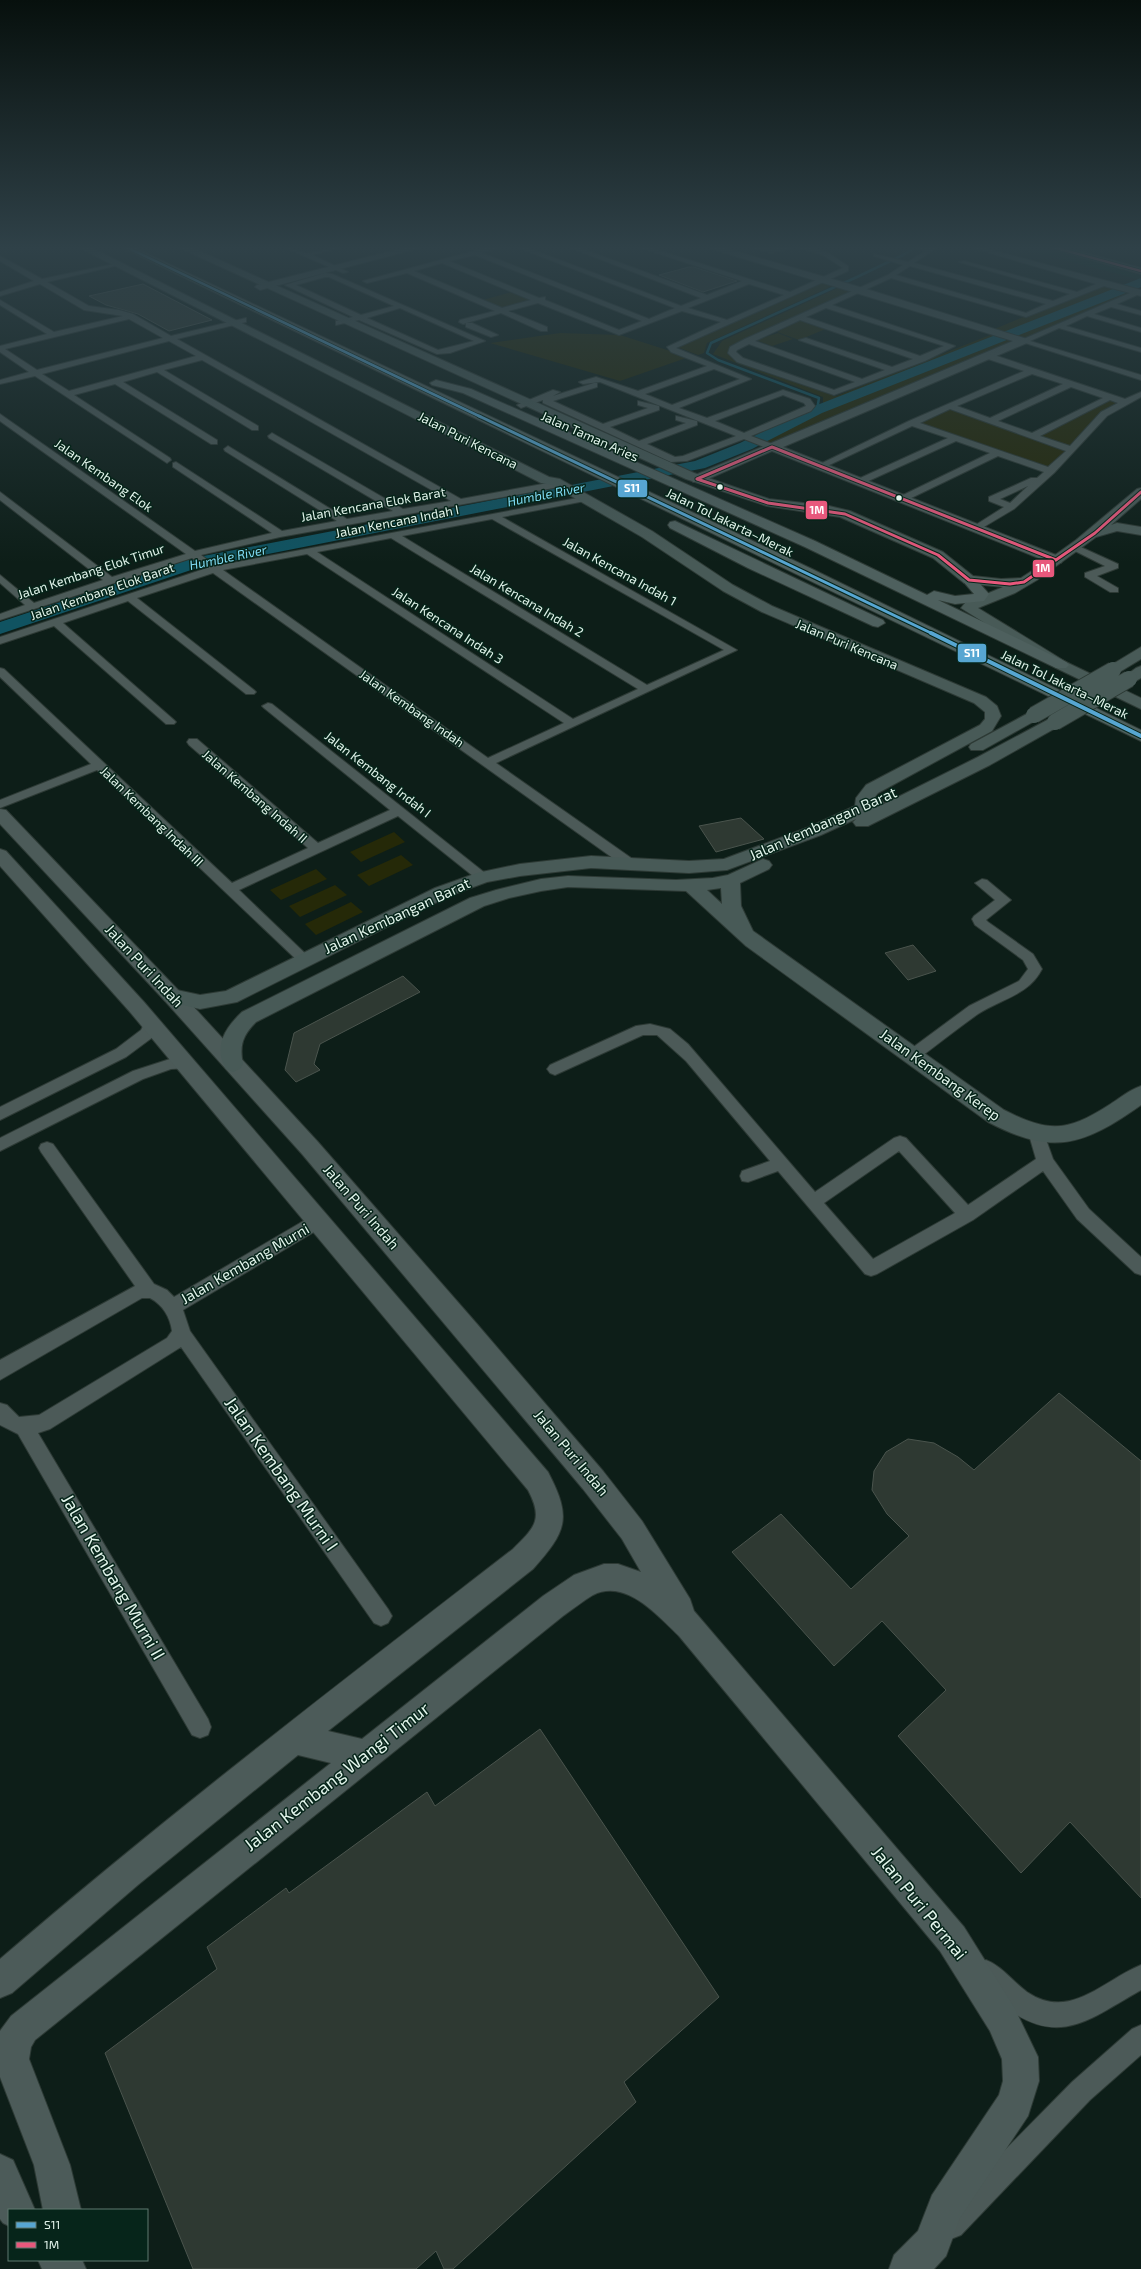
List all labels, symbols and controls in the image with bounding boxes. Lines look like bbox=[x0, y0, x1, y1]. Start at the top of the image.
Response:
street label: Jalan Taman Aries bbox=[539, 407, 641, 465]
street label: Jalan Puri Kencana bbox=[416, 408, 520, 472]
street label: Jalan Kembang Elok bbox=[52, 435, 157, 515]
water label: Humble River bbox=[506, 478, 587, 509]
line badge: S11 bbox=[617, 479, 648, 498]
text: S11 bbox=[624, 481, 640, 494]
unlabelled marker bbox=[715, 482, 725, 492]
street label: Jalan Kencana Elok Barat bbox=[299, 483, 447, 525]
street label: Jalan Tol Jakarta–Merak bbox=[664, 484, 797, 560]
unlabelled marker bbox=[894, 493, 904, 503]
line badge: 1M bbox=[805, 500, 828, 520]
street label: Jalan Kencana Indah I bbox=[334, 501, 460, 541]
text: 1M bbox=[810, 503, 824, 516]
street label: Jalan Kencana Indah 1 bbox=[560, 533, 680, 609]
street label: Jalan Kembang Elok Timur bbox=[16, 540, 166, 602]
water label: Humble River bbox=[188, 541, 269, 573]
street label: Jalan Kembang Elok Barat bbox=[28, 559, 176, 623]
line badge: 1M bbox=[1032, 559, 1055, 578]
street label: Jalan Kencana Indah 2 bbox=[467, 560, 587, 640]
text: 1M bbox=[1036, 561, 1050, 574]
street label: Jalan Kencana Indah 3 bbox=[389, 583, 507, 667]
street label: Jalan Puri Kencana bbox=[793, 615, 901, 673]
line badge: S11 bbox=[957, 643, 987, 663]
text: S11 bbox=[964, 646, 980, 659]
street label: Jalan Tol Jakarta–Merak bbox=[999, 646, 1132, 722]
street label: Jalan Kembang Indah bbox=[357, 666, 467, 750]
street label: Jalan Kembang Indah I bbox=[322, 728, 434, 820]
street label: Jalan Kembang Indah II bbox=[199, 746, 311, 846]
street label: Jalan Kembang Indah III bbox=[97, 763, 207, 869]
street label: Jalan Kembangan Barat bbox=[746, 782, 899, 864]
street label: Jalan Kembangan Barat bbox=[320, 873, 473, 957]
street label: Jalan Puri Indah bbox=[102, 920, 188, 1010]
street label: Jalan Kembang Kerep bbox=[877, 1024, 1004, 1124]
street label: Jalan Puri Indah bbox=[320, 1160, 404, 1253]
street label: Jalan Kembang Murni bbox=[177, 1219, 312, 1307]
street label: Jalan Kembang Murni I bbox=[220, 1392, 343, 1555]
street label: Jalan Puri Indah bbox=[531, 1406, 613, 1499]
street label: Jalan Kembang Murni II bbox=[57, 1490, 170, 1663]
street label: Jalan Kembang Wangi Timur bbox=[239, 1697, 434, 1856]
street label: Jalan Puri Permai bbox=[867, 1841, 972, 1964]
legend bbox=[8, 2209, 148, 2261]
text: S11 bbox=[44, 2217, 60, 2231]
text: 1M bbox=[44, 2237, 59, 2251]

